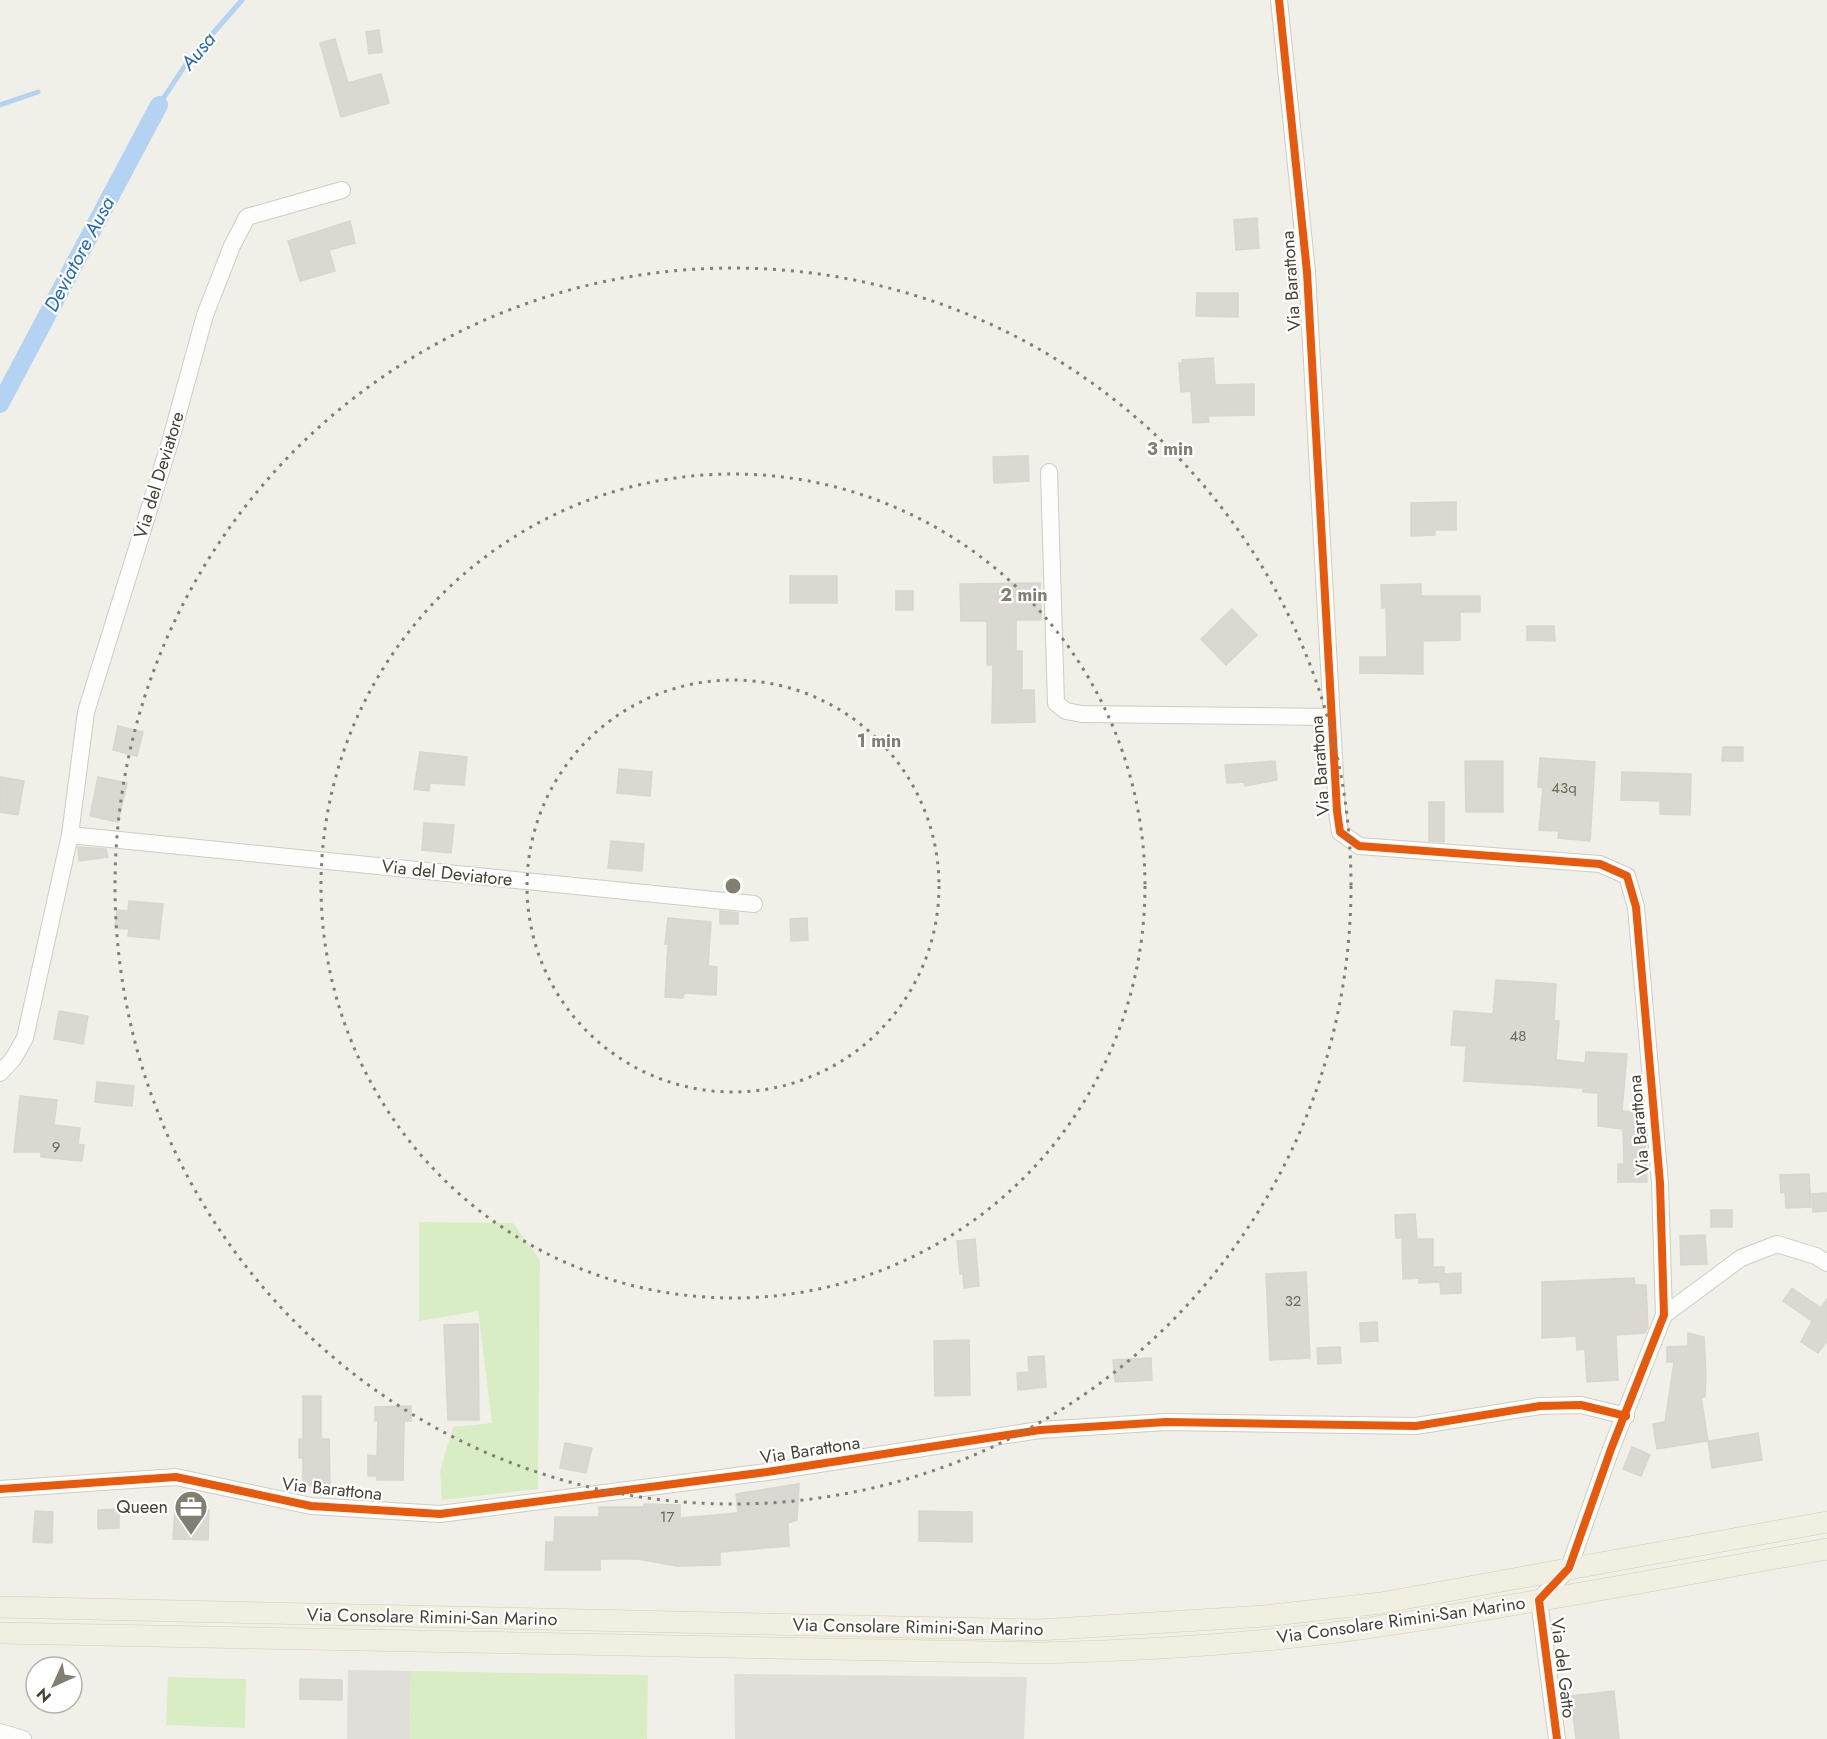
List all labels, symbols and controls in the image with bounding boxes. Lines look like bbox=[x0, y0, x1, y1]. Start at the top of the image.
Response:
water label: Ausa bbox=[173, 26, 223, 77]
water label: Deviatore Ausa bbox=[37, 192, 122, 317]
street label: Via Barattona bbox=[1275, 230, 1307, 332]
street label: Via del Deviatore bbox=[127, 408, 191, 542]
text: 3 min bbox=[1147, 436, 1193, 462]
text: 2 min bbox=[1000, 582, 1048, 608]
street label: Via Barattona bbox=[1304, 715, 1336, 817]
text: 1 min bbox=[857, 728, 901, 754]
house number: 43q bbox=[1551, 777, 1577, 799]
street label: Via del Deviatore bbox=[380, 853, 514, 893]
centre of rings bbox=[723, 876, 743, 896]
house number: 48 bbox=[1510, 1025, 1526, 1047]
street label: Via Barattona bbox=[1622, 1074, 1656, 1176]
house number: 9 bbox=[52, 1136, 60, 1158]
house number: 32 bbox=[1285, 1290, 1301, 1312]
street label: Via Barattona bbox=[758, 1429, 862, 1471]
street label: Via Barattona bbox=[281, 1471, 383, 1507]
office icon: Queen bbox=[173, 1489, 209, 1536]
place label: Queen bbox=[116, 1494, 168, 1520]
house number: 17 bbox=[660, 1506, 674, 1528]
street label: Via Consolare Rimini-San Marino bbox=[1275, 1590, 1527, 1650]
street label: Via Consolare Rimini-San Marino bbox=[306, 1602, 558, 1632]
street label: Via Consolare Rimini-San Marino bbox=[792, 1612, 1044, 1642]
street label: Via del Gatto bbox=[1544, 1616, 1582, 1720]
north arrow bbox=[24, 1655, 84, 1715]
text: N bbox=[31, 1683, 56, 1708]

